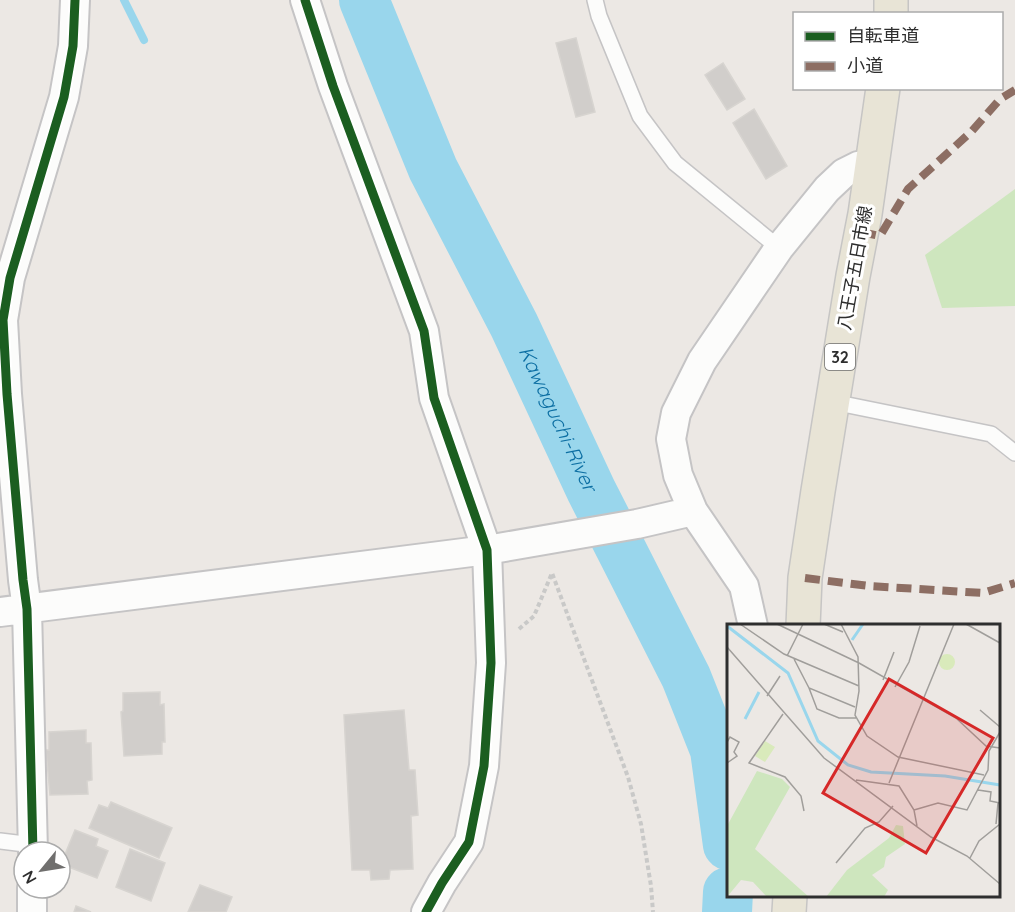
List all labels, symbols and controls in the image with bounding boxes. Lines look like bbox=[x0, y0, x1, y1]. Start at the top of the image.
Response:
legend bbox=[793, 12, 1003, 90]
text: 自転車道 bbox=[847, 24, 919, 47]
text: 小道 bbox=[847, 54, 883, 77]
street label: 八王子五日市線 bbox=[832, 204, 877, 332]
water label: Kawaguchi-River bbox=[514, 342, 604, 497]
road number: 32 bbox=[825, 344, 855, 370]
inset map bbox=[727, 624, 1000, 897]
north arrow bbox=[12, 840, 72, 900]
text: N bbox=[17, 867, 41, 888]

